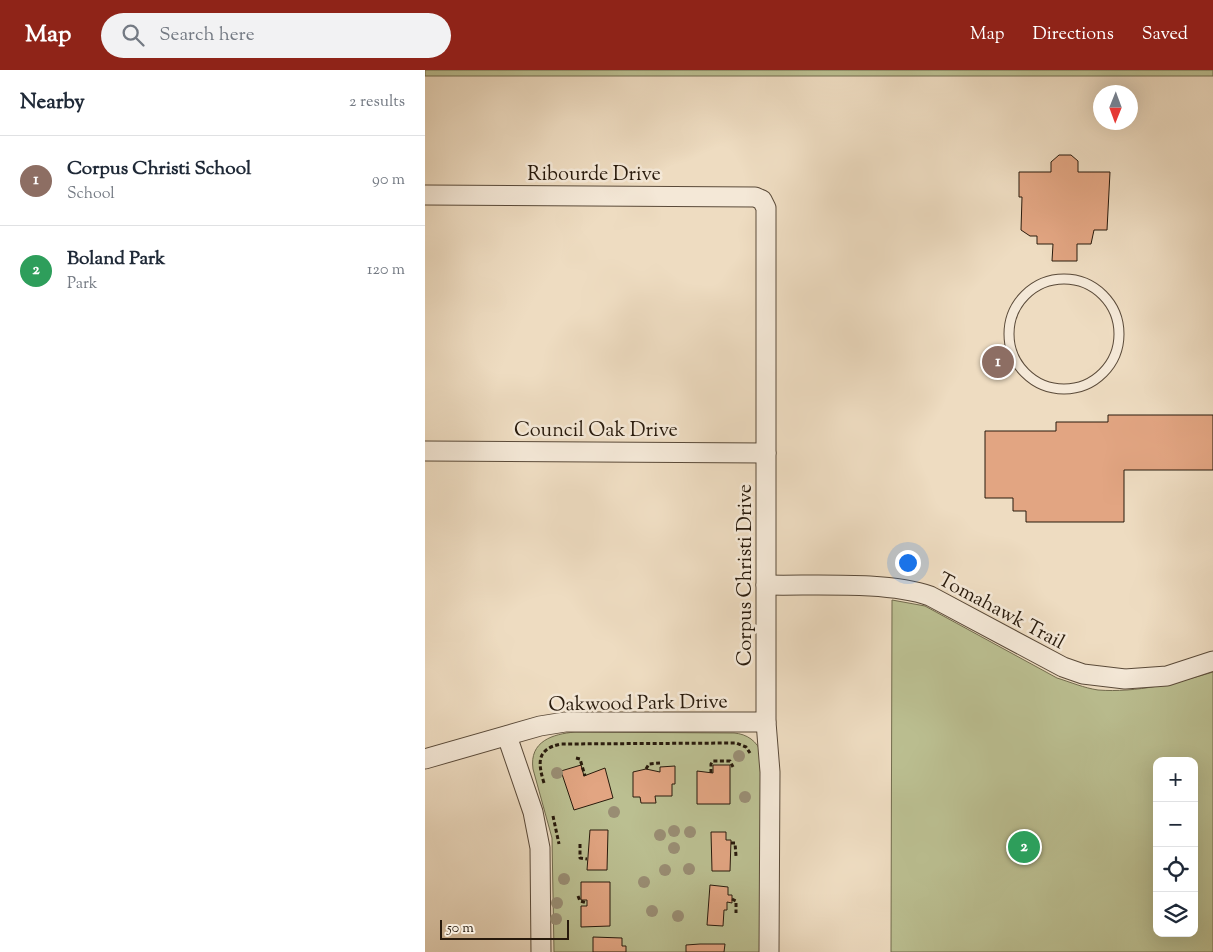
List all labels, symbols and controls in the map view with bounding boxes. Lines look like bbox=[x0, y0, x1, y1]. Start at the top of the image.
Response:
search box bbox=[101, 13, 451, 58]
text: Map bbox=[25, 18, 71, 52]
icon: search bbox=[119, 21, 147, 49]
text: Search here bbox=[159, 22, 255, 49]
text: Map bbox=[970, 22, 1005, 48]
text: Directions bbox=[1033, 22, 1114, 48]
text: Saved bbox=[1142, 22, 1188, 48]
north arrow bbox=[1093, 85, 1138, 130]
text: Nearby bbox=[20, 88, 85, 118]
text: 2 results bbox=[349, 91, 405, 114]
text: Corpus Christi School bbox=[67, 156, 251, 183]
street label: Ribourde Drive bbox=[527, 161, 661, 190]
text: 1 bbox=[33, 169, 39, 192]
text: 90 m bbox=[372, 169, 405, 192]
text: School bbox=[67, 183, 115, 206]
text: Boland Park bbox=[67, 246, 165, 273]
text: 2 bbox=[32, 259, 40, 282]
text: 120 m bbox=[367, 259, 405, 282]
text: Park bbox=[67, 273, 98, 296]
pin: 1 bbox=[982, 343, 1014, 381]
street label: Council Oak Drive bbox=[514, 417, 678, 446]
street label: Corpus Christi Drive bbox=[732, 484, 761, 666]
your location bbox=[895, 550, 921, 576]
street label: Tomahawk Trail bbox=[932, 567, 1070, 658]
street label: Oakwood Park Drive bbox=[548, 688, 728, 721]
map controls bbox=[1153, 757, 1198, 937]
button: + bbox=[1153, 757, 1198, 802]
button: − bbox=[1153, 802, 1198, 847]
pin: 2 bbox=[1008, 828, 1040, 866]
button: locate bbox=[1153, 847, 1198, 892]
button: layers bbox=[1153, 892, 1198, 937]
scale bar bbox=[440, 917, 569, 940]
text: 50 m bbox=[447, 919, 474, 939]

